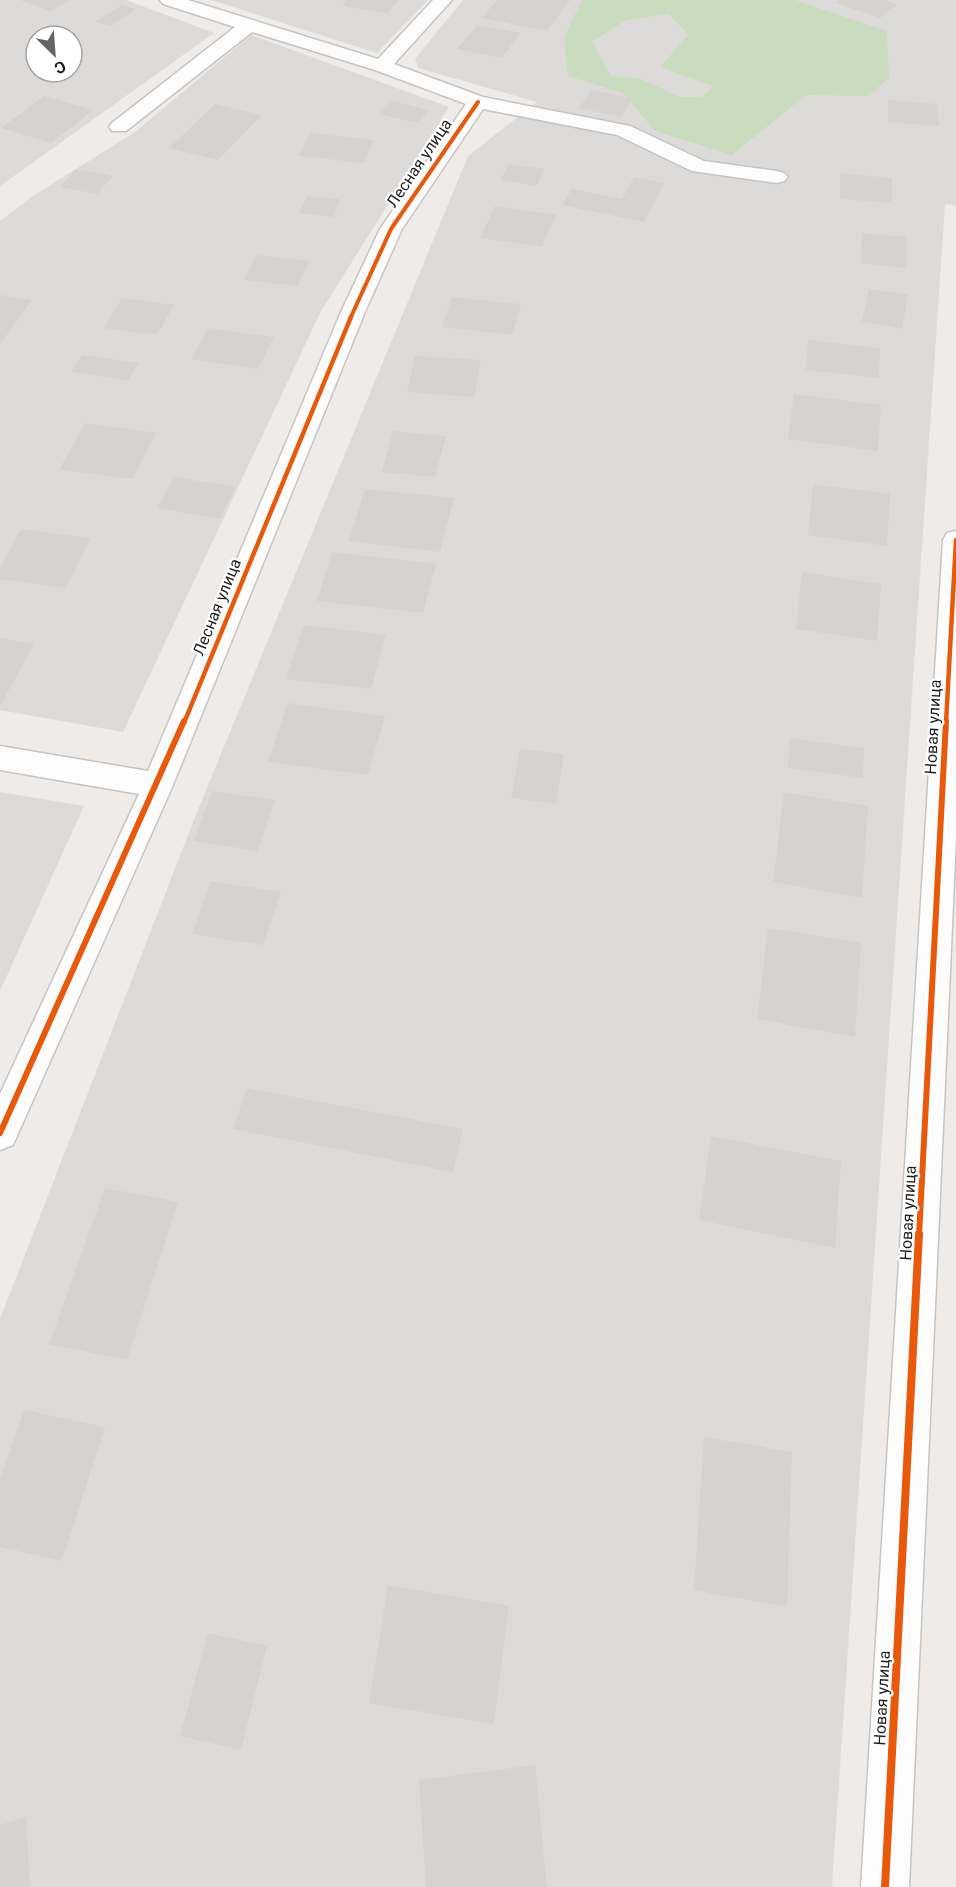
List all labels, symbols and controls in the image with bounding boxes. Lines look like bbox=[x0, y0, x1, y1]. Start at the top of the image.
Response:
north arrow bbox=[24, 24, 84, 84]
text: С bbox=[51, 56, 69, 78]
street label: Лесная улица bbox=[382, 115, 456, 211]
street label: Лесная улица bbox=[189, 556, 245, 658]
street label: Новая улица bbox=[921, 679, 945, 775]
street label: Новая улица bbox=[896, 1165, 920, 1261]
street label: Новая улица bbox=[870, 1650, 894, 1746]

